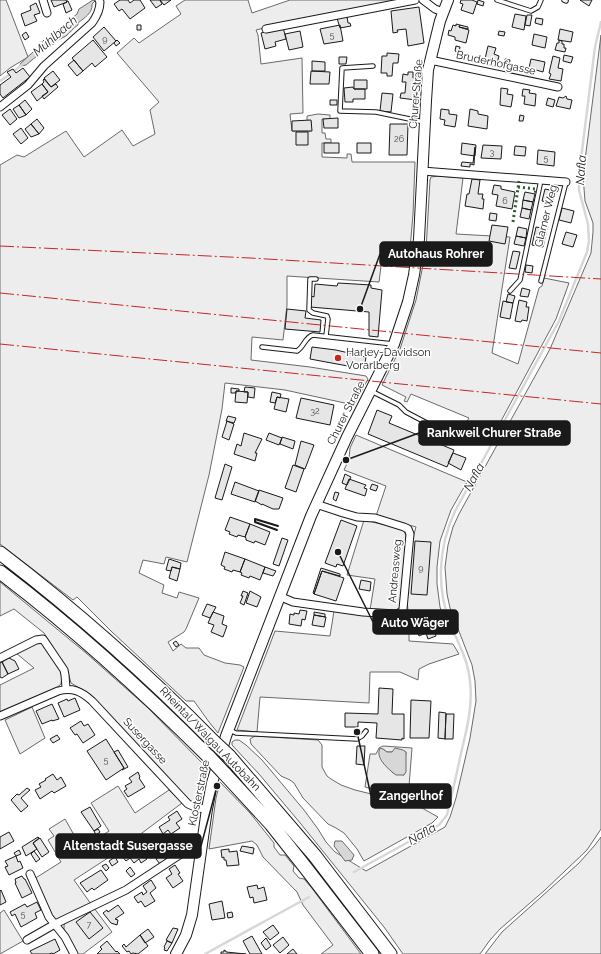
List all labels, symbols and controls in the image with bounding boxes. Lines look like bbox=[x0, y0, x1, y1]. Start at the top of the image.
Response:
water label: Mühlbach bbox=[30, 13, 80, 59]
house number: 5 bbox=[330, 30, 335, 40]
house number: 9 bbox=[102, 34, 108, 44]
street label: Bruderhofgasse bbox=[455, 48, 538, 78]
street label: Churer Straße bbox=[406, 58, 426, 129]
house number: 26 bbox=[394, 134, 405, 144]
house number: 3 bbox=[490, 147, 495, 157]
house number: 5 bbox=[544, 153, 549, 163]
water label: Nafla bbox=[573, 155, 589, 185]
street label: Glarner Weg bbox=[532, 184, 560, 248]
house number: 6 bbox=[502, 196, 508, 206]
callout: Autohaus Rohrer bbox=[380, 242, 492, 266]
text: Autohaus Rohrer bbox=[388, 247, 484, 261]
place label: Harley-Davidson Vorarlberg bbox=[346, 346, 431, 372]
marker: Harley-Davidson Vorarlberg bbox=[333, 353, 343, 363]
street label: Churer Straße bbox=[324, 379, 368, 447]
house number: 32 bbox=[310, 406, 320, 416]
callout: Rankweil Churer Straße bbox=[419, 421, 570, 445]
text: Rankweil Churer Straße bbox=[427, 426, 561, 440]
water label: Nafla bbox=[461, 461, 487, 493]
street label: Andreasweg bbox=[386, 539, 404, 603]
house number: 9 bbox=[418, 563, 424, 573]
callout: Auto Wäger bbox=[373, 610, 458, 634]
text: Auto Wäger bbox=[381, 616, 449, 630]
street label: Rheintal/Walgau Autobahn bbox=[157, 684, 263, 794]
street label: Susergasse bbox=[120, 715, 170, 767]
house number: 5 bbox=[104, 755, 109, 765]
street label: Klosterstraße bbox=[186, 758, 212, 827]
callout: Zangerlhof bbox=[371, 784, 451, 808]
text: Zangerlhof bbox=[379, 789, 443, 803]
water label: Nafla bbox=[406, 820, 438, 848]
callout: Altenstadt Susergasse bbox=[56, 834, 201, 858]
text: Altenstadt Susergasse bbox=[63, 839, 193, 853]
house number: 5 bbox=[21, 909, 26, 919]
house number: 7 bbox=[87, 920, 92, 930]

